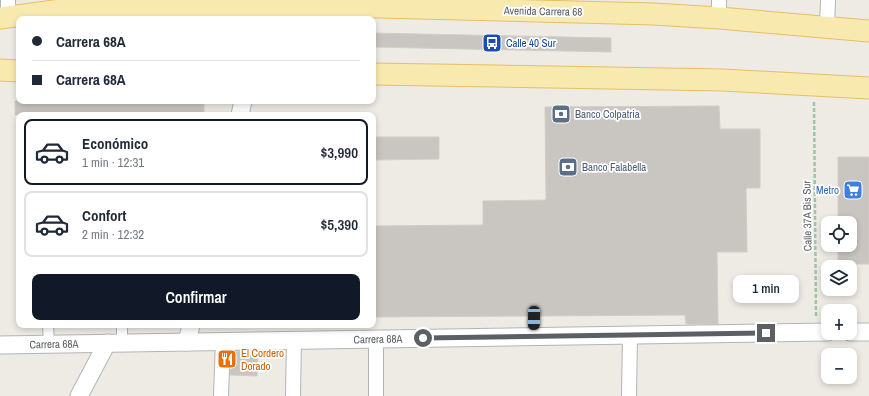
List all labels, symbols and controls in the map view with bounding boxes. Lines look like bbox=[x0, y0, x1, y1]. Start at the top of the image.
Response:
street label: Avenida Carrera 68 bbox=[503, 3, 582, 19]
text: Carrera 68A bbox=[56, 31, 126, 52]
bus stop icon: Calle 40 Sur bbox=[481, 32, 503, 54]
place label: Calle 40 Sur bbox=[506, 36, 556, 50]
text: Carrera 68A bbox=[56, 69, 126, 90]
bank icon: Banco Colpatria bbox=[550, 103, 572, 125]
place label: Banco Colpatria bbox=[575, 107, 640, 121]
text: Económico bbox=[82, 133, 148, 154]
icon: car bbox=[34, 134, 70, 170]
text: $3,990 bbox=[320, 142, 358, 163]
text: 1 min · 12:31 bbox=[82, 154, 144, 171]
bank icon: Banco Falabella bbox=[557, 156, 579, 178]
place label: Banco Falabella bbox=[582, 160, 646, 174]
supermarket icon: Metro bbox=[842, 179, 864, 201]
street label: Calle 37A Bis Sur bbox=[799, 181, 815, 251]
place label: Metro bbox=[816, 183, 839, 197]
text: Confort bbox=[82, 205, 126, 226]
icon: car bbox=[34, 206, 70, 242]
text: $5,390 bbox=[320, 214, 358, 235]
map controls bbox=[821, 216, 857, 384]
button: locate bbox=[821, 216, 857, 252]
text: 2 min · 12:32 bbox=[82, 226, 144, 243]
button: layers bbox=[821, 260, 857, 296]
button: Confirmar bbox=[32, 274, 360, 320]
callout: 1 min bbox=[733, 275, 799, 303]
text: 1 min bbox=[752, 280, 780, 297]
button: + bbox=[821, 304, 857, 340]
car bbox=[528, 306, 540, 330]
route end bbox=[757, 324, 775, 342]
route start bbox=[414, 329, 432, 347]
street label: Carrera 68A bbox=[353, 332, 404, 346]
street label: Carrera 68A bbox=[29, 337, 80, 351]
place label: El Cordero Dorado bbox=[241, 346, 284, 373]
restaurant icon: El Cordero Dorado bbox=[216, 348, 238, 370]
button: − bbox=[821, 348, 857, 384]

